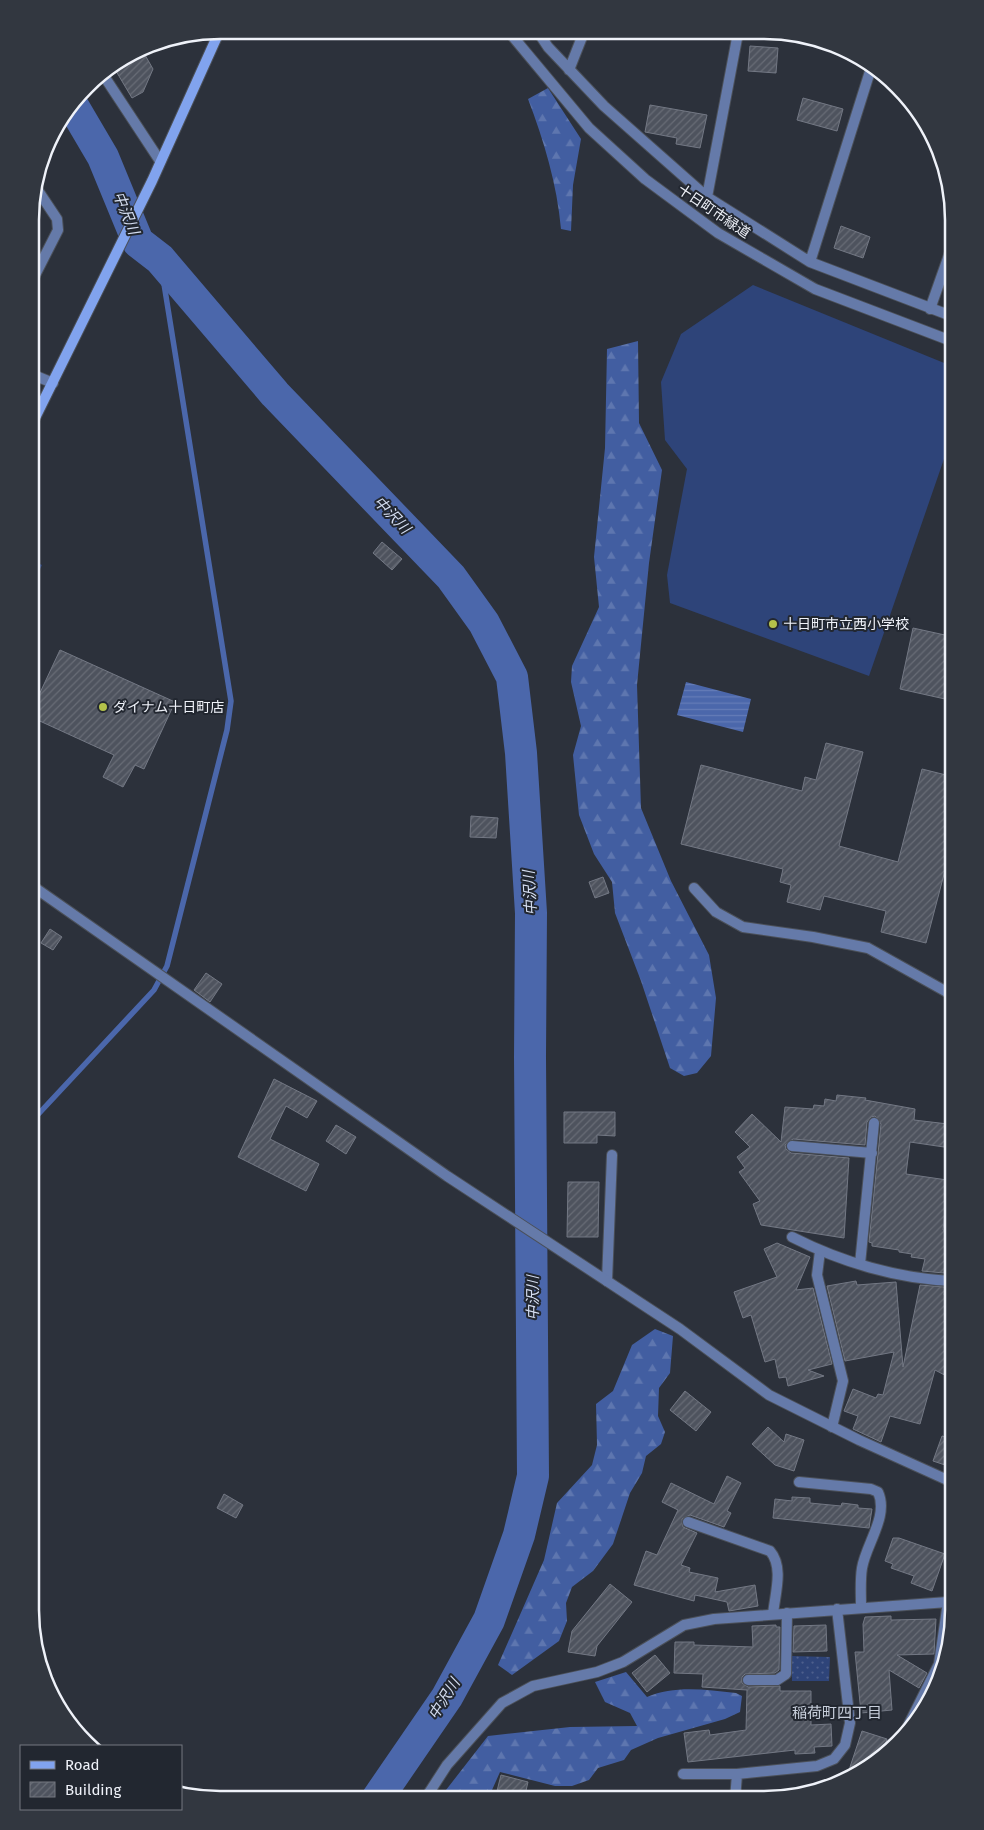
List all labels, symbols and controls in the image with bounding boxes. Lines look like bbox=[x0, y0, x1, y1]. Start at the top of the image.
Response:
street label: 十日町市緑道 bbox=[674, 181, 753, 242]
water label: 中沢川 bbox=[109, 189, 144, 239]
water label: 中沢川 bbox=[370, 493, 415, 539]
place label: 十日町市立西小学校 bbox=[783, 616, 909, 633]
marker: 十日町市立西小学校 bbox=[767, 618, 779, 630]
place label: ダイナム十日町店 bbox=[113, 699, 224, 716]
marker: ダイナム十日町店 bbox=[97, 701, 109, 713]
water label: 中沢川 bbox=[520, 868, 540, 916]
water label: 中沢川 bbox=[524, 1274, 542, 1321]
water label: 中沢川 bbox=[424, 1673, 465, 1723]
district label: 稲荷町四丁目 bbox=[792, 1704, 882, 1722]
legend bbox=[20, 1745, 182, 1810]
text: Road bbox=[65, 1756, 100, 1774]
text: Building bbox=[65, 1781, 121, 1799]

